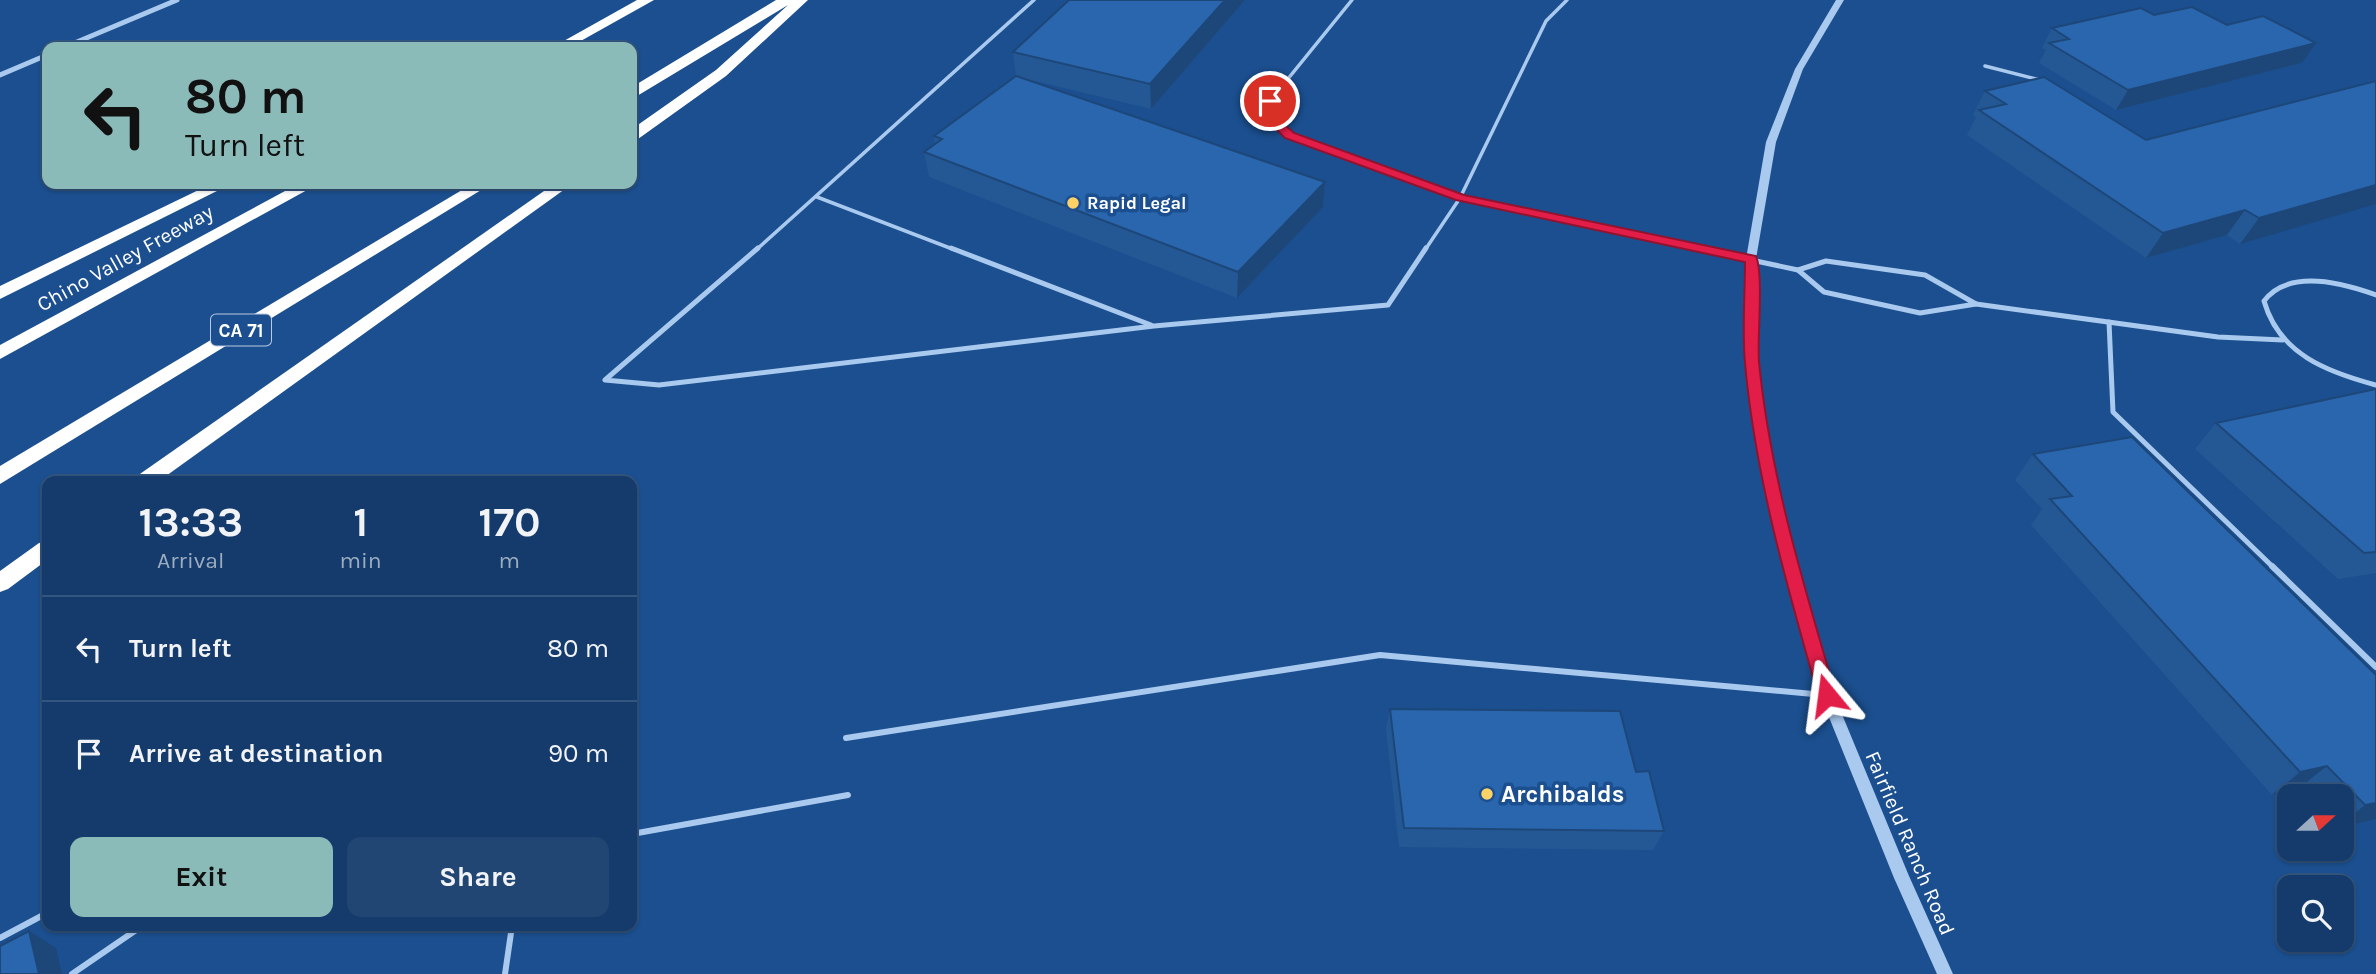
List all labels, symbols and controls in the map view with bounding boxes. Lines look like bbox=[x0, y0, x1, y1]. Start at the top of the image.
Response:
text: 80 m bbox=[185, 68, 307, 125]
icon: left bbox=[70, 70, 161, 161]
pin bbox=[1240, 71, 1300, 131]
icon: arrive bbox=[1251, 82, 1289, 120]
text: Turn left bbox=[185, 127, 305, 164]
place label: Rapid Legal bbox=[1087, 192, 1187, 214]
marker: Rapid Legal bbox=[1065, 195, 1081, 211]
street label: Chino Valley Freeway bbox=[33, 199, 217, 316]
road number: CA 71 bbox=[211, 314, 271, 346]
text: 13:33 bbox=[138, 497, 243, 547]
text: 1 bbox=[353, 497, 368, 547]
text: 170 bbox=[478, 497, 541, 547]
text: Arrival bbox=[157, 547, 224, 574]
text: min bbox=[339, 547, 382, 574]
text: m bbox=[499, 547, 520, 574]
icon: left bbox=[70, 630, 108, 668]
text: Turn left bbox=[129, 633, 231, 664]
text: 80 m bbox=[547, 633, 609, 664]
position arrow bbox=[1790, 658, 1864, 732]
icon: arrive bbox=[70, 735, 108, 773]
text: Arrive at destination bbox=[129, 738, 383, 769]
text: 90 m bbox=[548, 738, 609, 769]
street label: Fairfield Ranch Road bbox=[1860, 747, 1960, 939]
place label: Archibalds bbox=[1501, 780, 1624, 808]
north arrow bbox=[2277, 784, 2354, 861]
map controls bbox=[2277, 784, 2354, 952]
marker: Archibalds bbox=[1479, 786, 1495, 802]
button: Exit bbox=[70, 837, 333, 917]
button: Share bbox=[347, 837, 609, 917]
button: search bbox=[2277, 875, 2354, 952]

